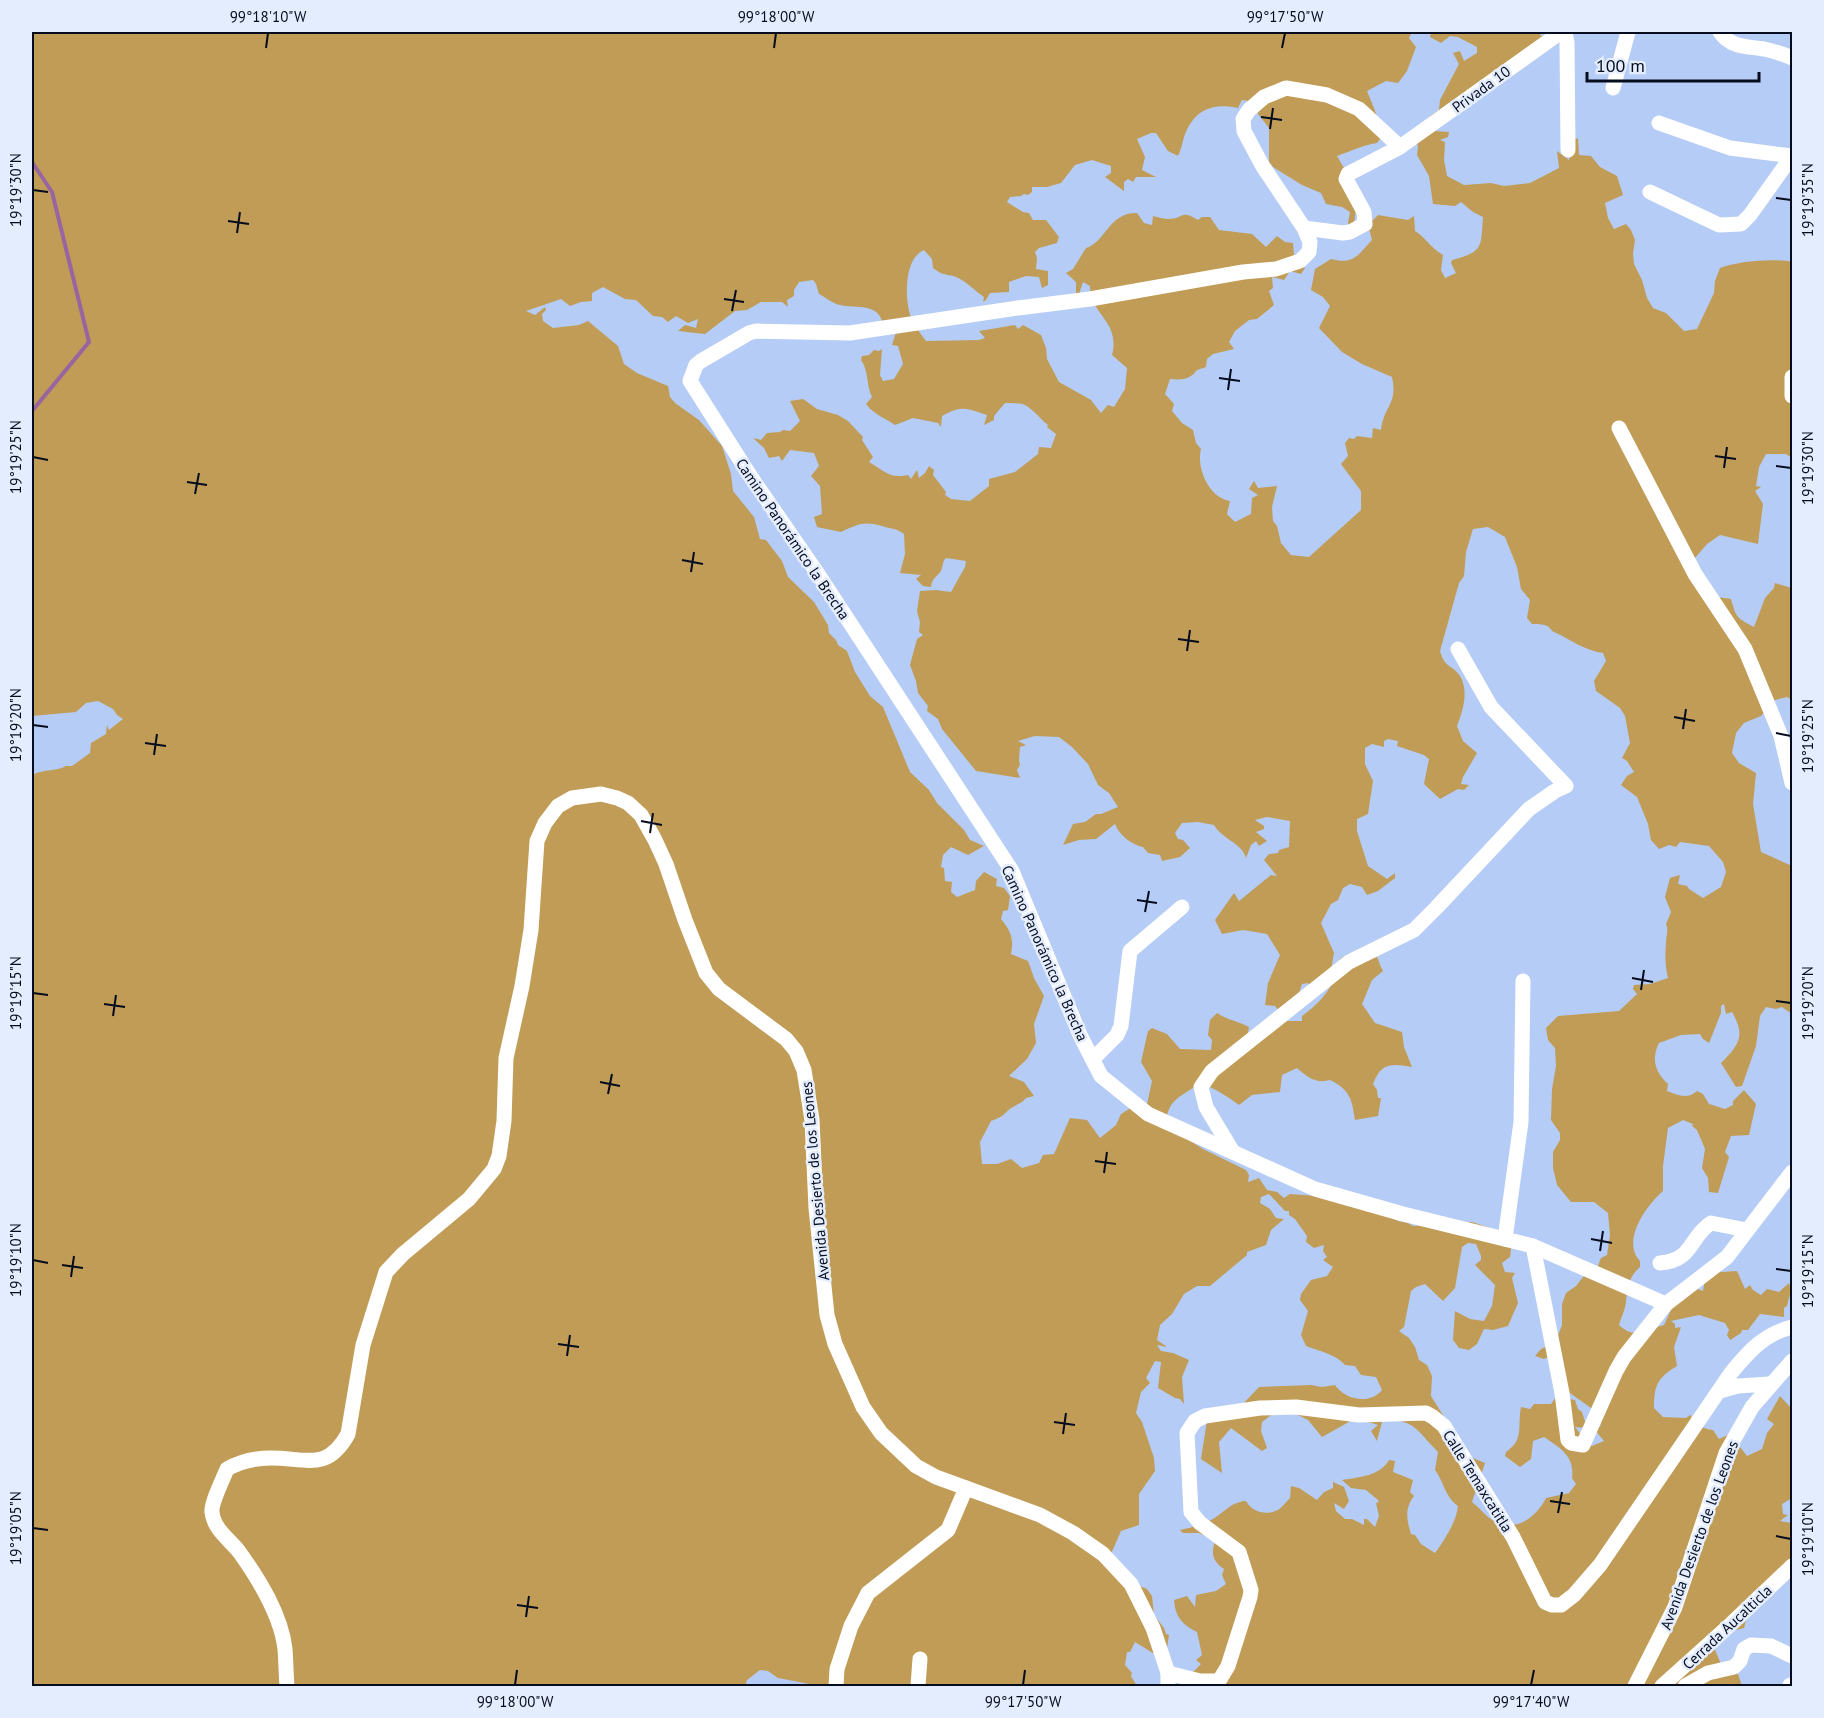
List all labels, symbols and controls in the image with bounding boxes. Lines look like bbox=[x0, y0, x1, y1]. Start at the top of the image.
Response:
text: 99°18'10"W bbox=[230, 7, 307, 26]
text: 99°18'00"W bbox=[738, 7, 815, 26]
text: 99°17'50"W bbox=[1247, 7, 1324, 26]
scale bar bbox=[1587, 45, 1760, 83]
text: 100 m bbox=[1596, 54, 1645, 77]
street label: Privada 10 bbox=[1448, 61, 1514, 117]
text: 19°19'30"N bbox=[6, 153, 25, 227]
text: 19°19'35"N bbox=[1798, 163, 1817, 237]
text: 19°19'25"N bbox=[6, 420, 25, 494]
text: 19°19'30"N bbox=[1798, 431, 1817, 505]
street label: Camino Panorámico la Brecha bbox=[732, 455, 854, 623]
text: 19°19'20"N bbox=[6, 688, 25, 762]
text: 19°19'25"N bbox=[1798, 699, 1817, 773]
street label: Camino Panorámico la Brecha bbox=[998, 862, 1092, 1044]
text: 19°19'15"N bbox=[6, 956, 25, 1030]
text: 19°19'20"N bbox=[1798, 966, 1817, 1040]
street label: Avenida Desierto de los Leones bbox=[797, 1081, 833, 1281]
text: 19°19'10"N bbox=[6, 1223, 25, 1297]
text: 19°19'15"N bbox=[1798, 1234, 1817, 1308]
street label: Calle Temaxcatitla bbox=[1439, 1426, 1517, 1536]
street label: Avenida Desierto de los Leones bbox=[1656, 1438, 1742, 1632]
text: 19°19'05"N bbox=[6, 1491, 25, 1565]
text: 19°19'10"N bbox=[1798, 1502, 1817, 1576]
street label: Cerrada Aucalticla bbox=[1678, 1581, 1776, 1673]
text: 99°18'00"W bbox=[477, 1692, 554, 1711]
text: 99°17'50"W bbox=[985, 1692, 1062, 1711]
text: 99°17'40"W bbox=[1493, 1692, 1570, 1711]

